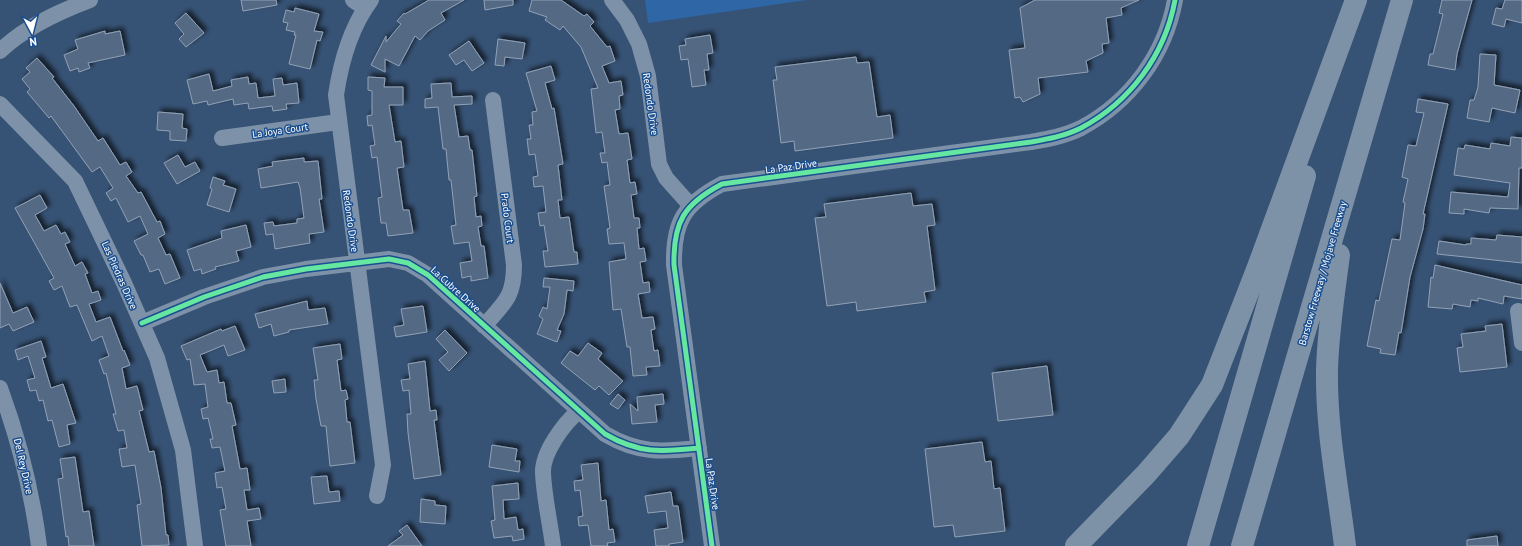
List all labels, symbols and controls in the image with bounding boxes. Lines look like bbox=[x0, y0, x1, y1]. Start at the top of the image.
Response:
north arrow bbox=[12, 12, 52, 52]
text: N bbox=[29, 35, 38, 49]
street label: Redondo Drive bbox=[640, 72, 661, 136]
street label: La Joya Court bbox=[251, 120, 309, 141]
street label: La Paz Drive bbox=[764, 156, 818, 177]
street label: Redondo Drive bbox=[340, 189, 361, 253]
street label: Prado Court bbox=[498, 192, 517, 244]
street label: Barstow Freeway / Mojave Freeway bbox=[1296, 199, 1349, 347]
street label: Las Piedras Drive bbox=[99, 239, 140, 311]
street label: La Cubre Drive bbox=[428, 264, 483, 315]
street label: Del Rey Drive bbox=[11, 437, 36, 495]
street label: La Paz Drive bbox=[702, 457, 723, 511]

